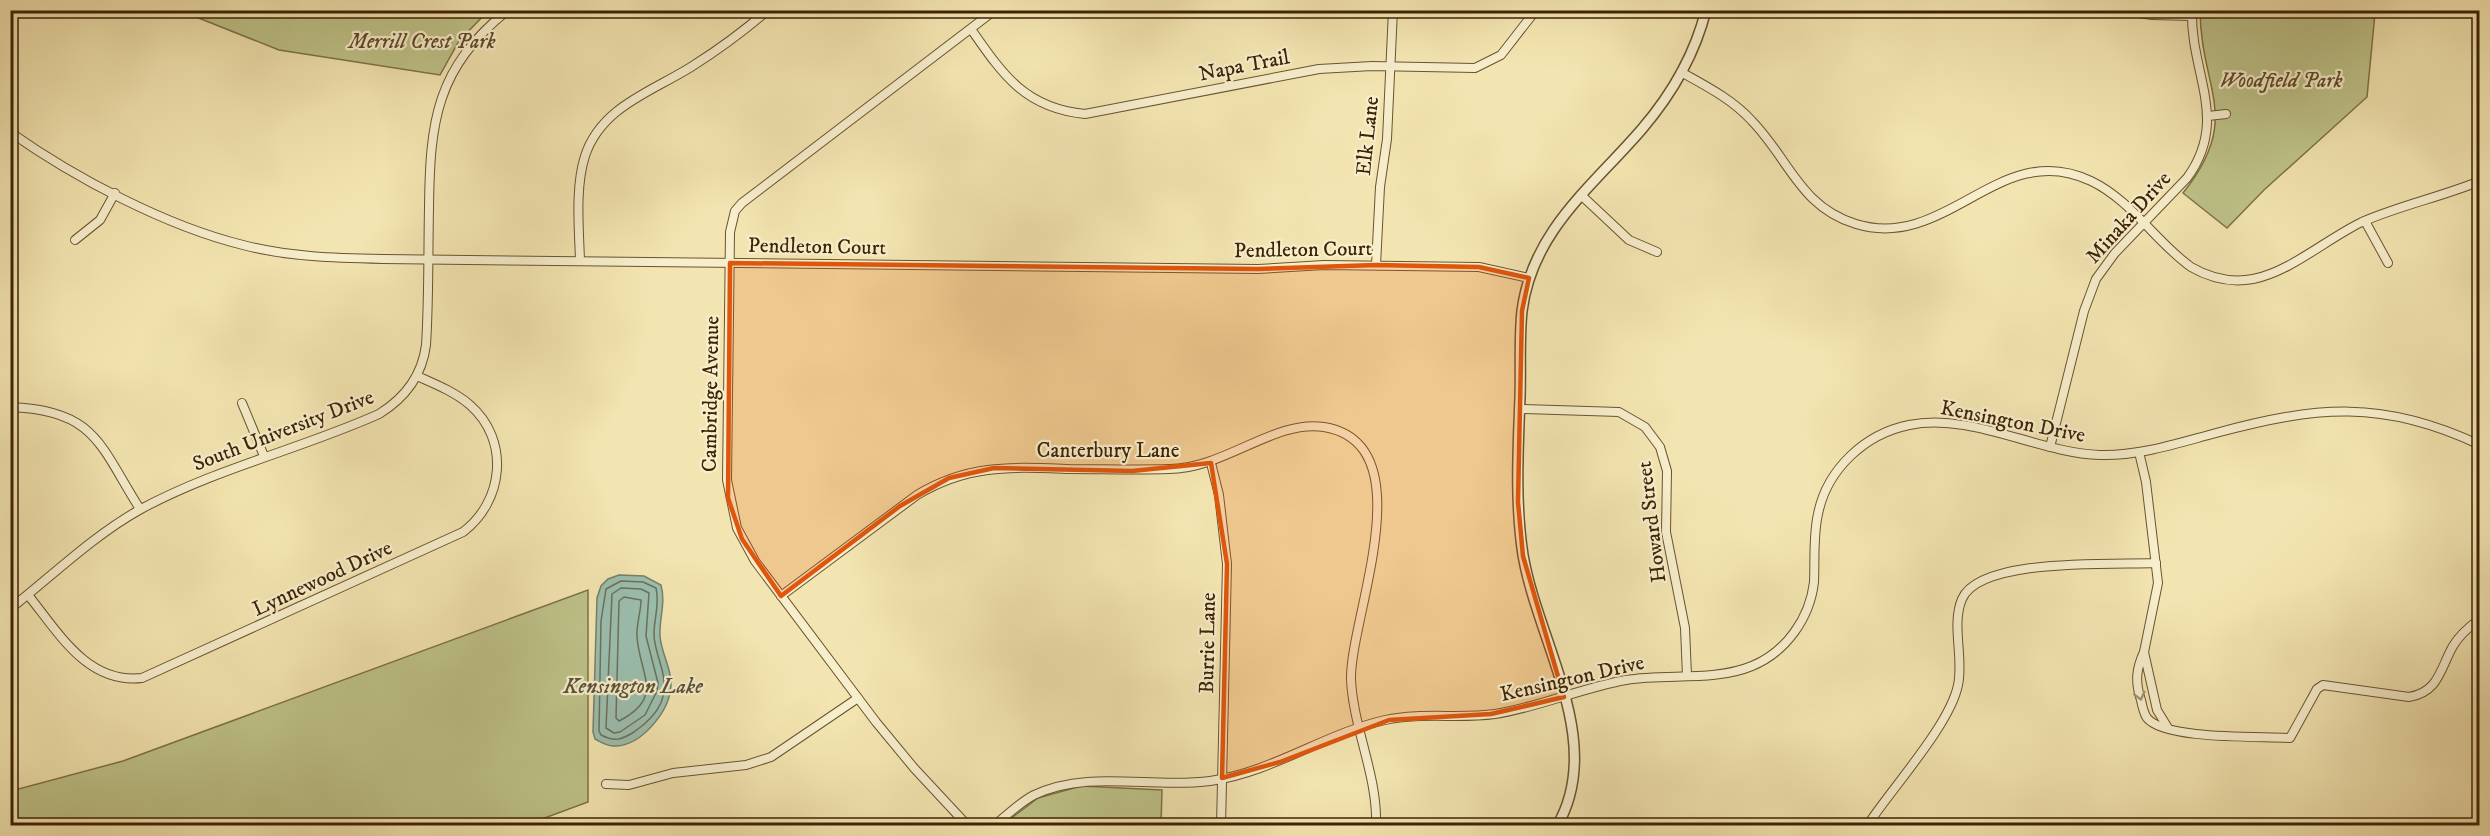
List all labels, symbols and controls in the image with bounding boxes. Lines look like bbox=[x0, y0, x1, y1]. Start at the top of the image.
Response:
park label: Merrill Crest Park bbox=[347, 29, 496, 55]
street label: Napa Trail bbox=[1197, 44, 1292, 88]
park label: Woodfield Park bbox=[2219, 68, 2343, 94]
street label: Elk Lane bbox=[1351, 95, 1385, 177]
street label: Minaka Drive bbox=[2081, 166, 2177, 269]
street label: Pendleton Court bbox=[748, 233, 887, 261]
street label: Pendleton Court bbox=[1234, 236, 1373, 264]
street label: Cambridge Avenue bbox=[697, 315, 725, 472]
street label: South University Drive bbox=[189, 384, 378, 477]
street label: Kensington Drive bbox=[1938, 395, 2088, 449]
street label: Canterbury Lane bbox=[1037, 438, 1180, 464]
street label: Howard Street bbox=[1632, 459, 1672, 584]
street label: Lynnewood Drive bbox=[249, 535, 397, 623]
street label: Burrie Lane bbox=[1194, 592, 1222, 694]
street label: Kensington Drive bbox=[1498, 650, 1647, 708]
water label: Kensington Lake bbox=[562, 673, 703, 700]
one-way arrow bbox=[2133, 691, 2146, 701]

